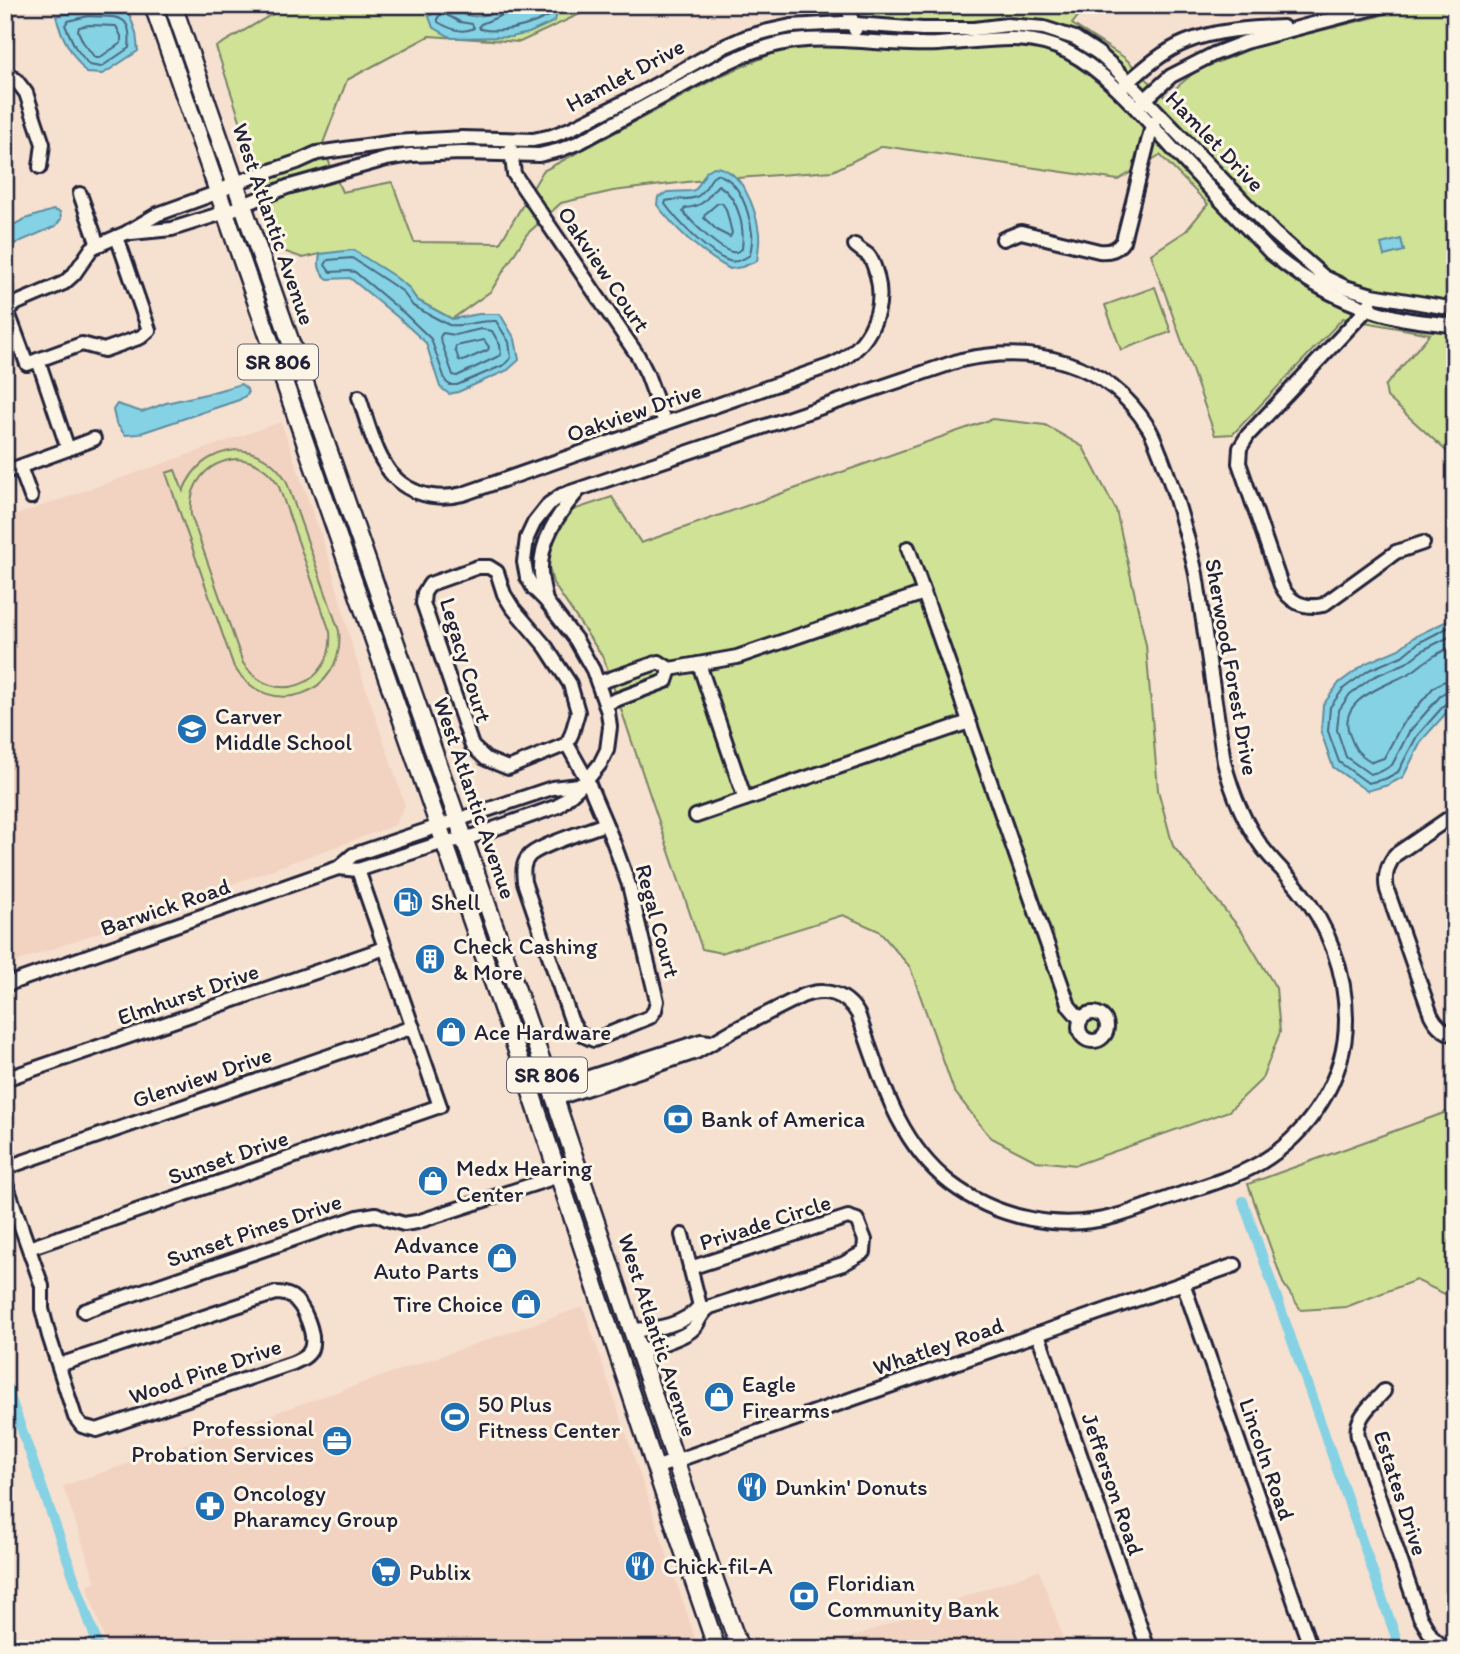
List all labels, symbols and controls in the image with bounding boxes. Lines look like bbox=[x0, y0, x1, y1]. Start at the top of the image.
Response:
street label: Hamlet Drive bbox=[561, 32, 689, 118]
street label: Hamlet Drive bbox=[1160, 84, 1270, 198]
street label: West Atlantic Avenue bbox=[226, 119, 322, 329]
street label: Oakview Court bbox=[552, 201, 657, 338]
road number: SR 806 bbox=[238, 344, 318, 380]
street label: Oakview Drive bbox=[563, 376, 705, 448]
street label: Sherwood Forest Drive bbox=[1199, 556, 1265, 778]
street label: Legacy Court bbox=[434, 594, 498, 726]
street label: West Atlantic Avenue bbox=[427, 693, 523, 903]
place label: Carver Middle School bbox=[215, 702, 353, 756]
school or university icon: Carver Middle School bbox=[175, 712, 209, 746]
street label: Regal Court bbox=[629, 861, 687, 981]
street label: Barwick Road bbox=[97, 872, 233, 942]
fuel station icon: Shell bbox=[391, 885, 425, 919]
place label: Shell bbox=[431, 888, 481, 916]
place label: Check Cashing & More bbox=[453, 932, 598, 986]
building icon: Check Cashing & More bbox=[413, 942, 447, 976]
street label: Elmhurst Drive bbox=[114, 957, 262, 1031]
shop icon: Ace Hardware bbox=[434, 1015, 468, 1049]
place label: Ace Hardware bbox=[474, 1018, 611, 1046]
street label: Glenview Drive bbox=[129, 1040, 275, 1114]
road number: SR 806 bbox=[507, 1058, 587, 1092]
bank icon: Bank of America bbox=[661, 1102, 695, 1136]
place label: Bank of America bbox=[701, 1105, 865, 1133]
street label: Sunset Drive bbox=[164, 1123, 292, 1191]
place label: Medx Hearing Center bbox=[456, 1154, 593, 1208]
shop icon: Medx Hearing Center bbox=[416, 1164, 450, 1198]
street label: Sunset Pines Drive bbox=[163, 1187, 345, 1273]
street label: Privade Circle bbox=[696, 1188, 834, 1256]
street label: West Atlantic Avenue bbox=[612, 1230, 704, 1440]
place label: Advance Auto Parts bbox=[374, 1231, 479, 1285]
shop icon: Advance Auto Parts bbox=[485, 1241, 519, 1275]
shop icon: Tire Choice bbox=[509, 1287, 543, 1321]
place label: Tire Choice bbox=[393, 1290, 503, 1318]
street label: Whatley Road bbox=[869, 1311, 1007, 1381]
street label: Wood Pine Drive bbox=[125, 1332, 285, 1410]
place label: Eagle Firearms bbox=[742, 1370, 830, 1424]
shop icon: Eagle Firearms bbox=[702, 1380, 736, 1414]
place label: 50 Plus Fitness Center bbox=[478, 1390, 620, 1444]
street label: Lincoln Road bbox=[1233, 1394, 1301, 1524]
sports icon: 50 Plus Fitness Center bbox=[438, 1400, 472, 1434]
street label: Jefferson Road bbox=[1076, 1409, 1151, 1559]
place label: Professional Probation Services bbox=[131, 1414, 314, 1468]
office icon: Professional Probation Services bbox=[320, 1424, 354, 1458]
street label: Estates Drive bbox=[1368, 1427, 1434, 1559]
restaurant icon: Dunkin' Donuts bbox=[735, 1470, 769, 1504]
place label: Dunkin' Donuts bbox=[775, 1473, 928, 1501]
place label: Oncology Pharamcy Group bbox=[233, 1479, 398, 1533]
pharmacy icon: Oncology Pharamcy Group bbox=[193, 1489, 227, 1523]
restaurant icon: Chick-fil-A bbox=[623, 1549, 657, 1583]
place label: Chick-fil-A bbox=[663, 1552, 773, 1580]
supermarket icon: Publix bbox=[369, 1555, 403, 1589]
place label: Publix bbox=[409, 1558, 471, 1586]
place label: Floridian Community Bank bbox=[827, 1569, 999, 1623]
bank icon: Floridian Community Bank bbox=[787, 1579, 821, 1613]

